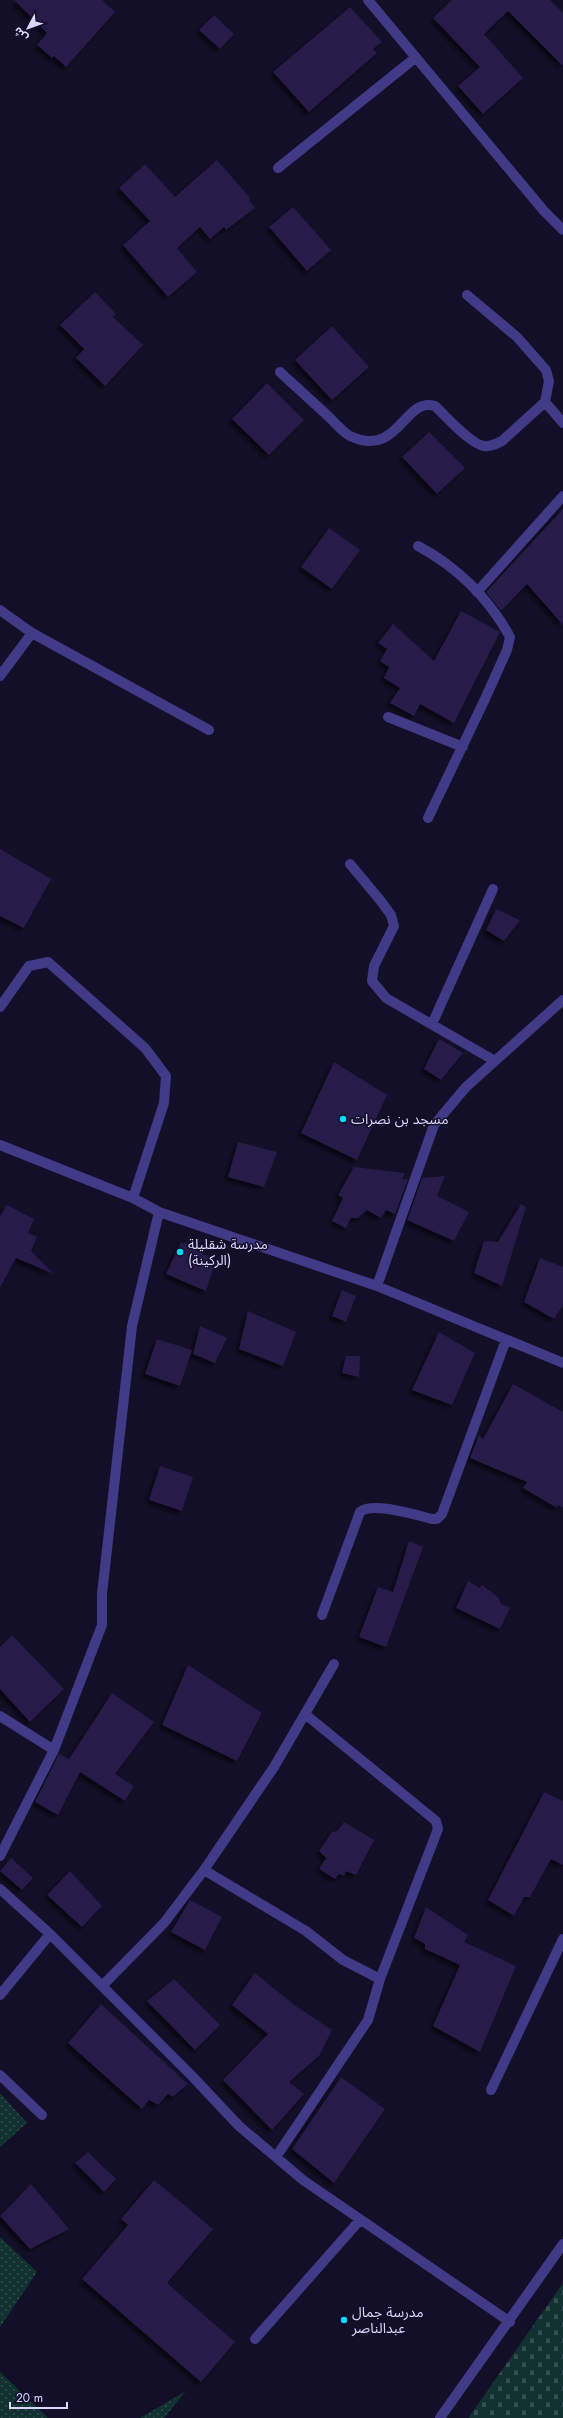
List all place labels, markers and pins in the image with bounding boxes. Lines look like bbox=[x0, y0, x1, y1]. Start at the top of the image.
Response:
place label: مسجد بن نصرات bbox=[351, 1109, 448, 1129]
marker: مسجد بن نصرات bbox=[338, 1114, 348, 1124]
place label: مدرسة شقليلة (الركينة) bbox=[188, 1234, 268, 1270]
marker: مدرسة شقليلة (الركينة) bbox=[175, 1247, 185, 1257]
place label: مدرسة جمال عبدالناصر bbox=[351, 2302, 424, 2338]
marker: مدرسة جمال عبدالناصر bbox=[339, 2315, 349, 2325]

